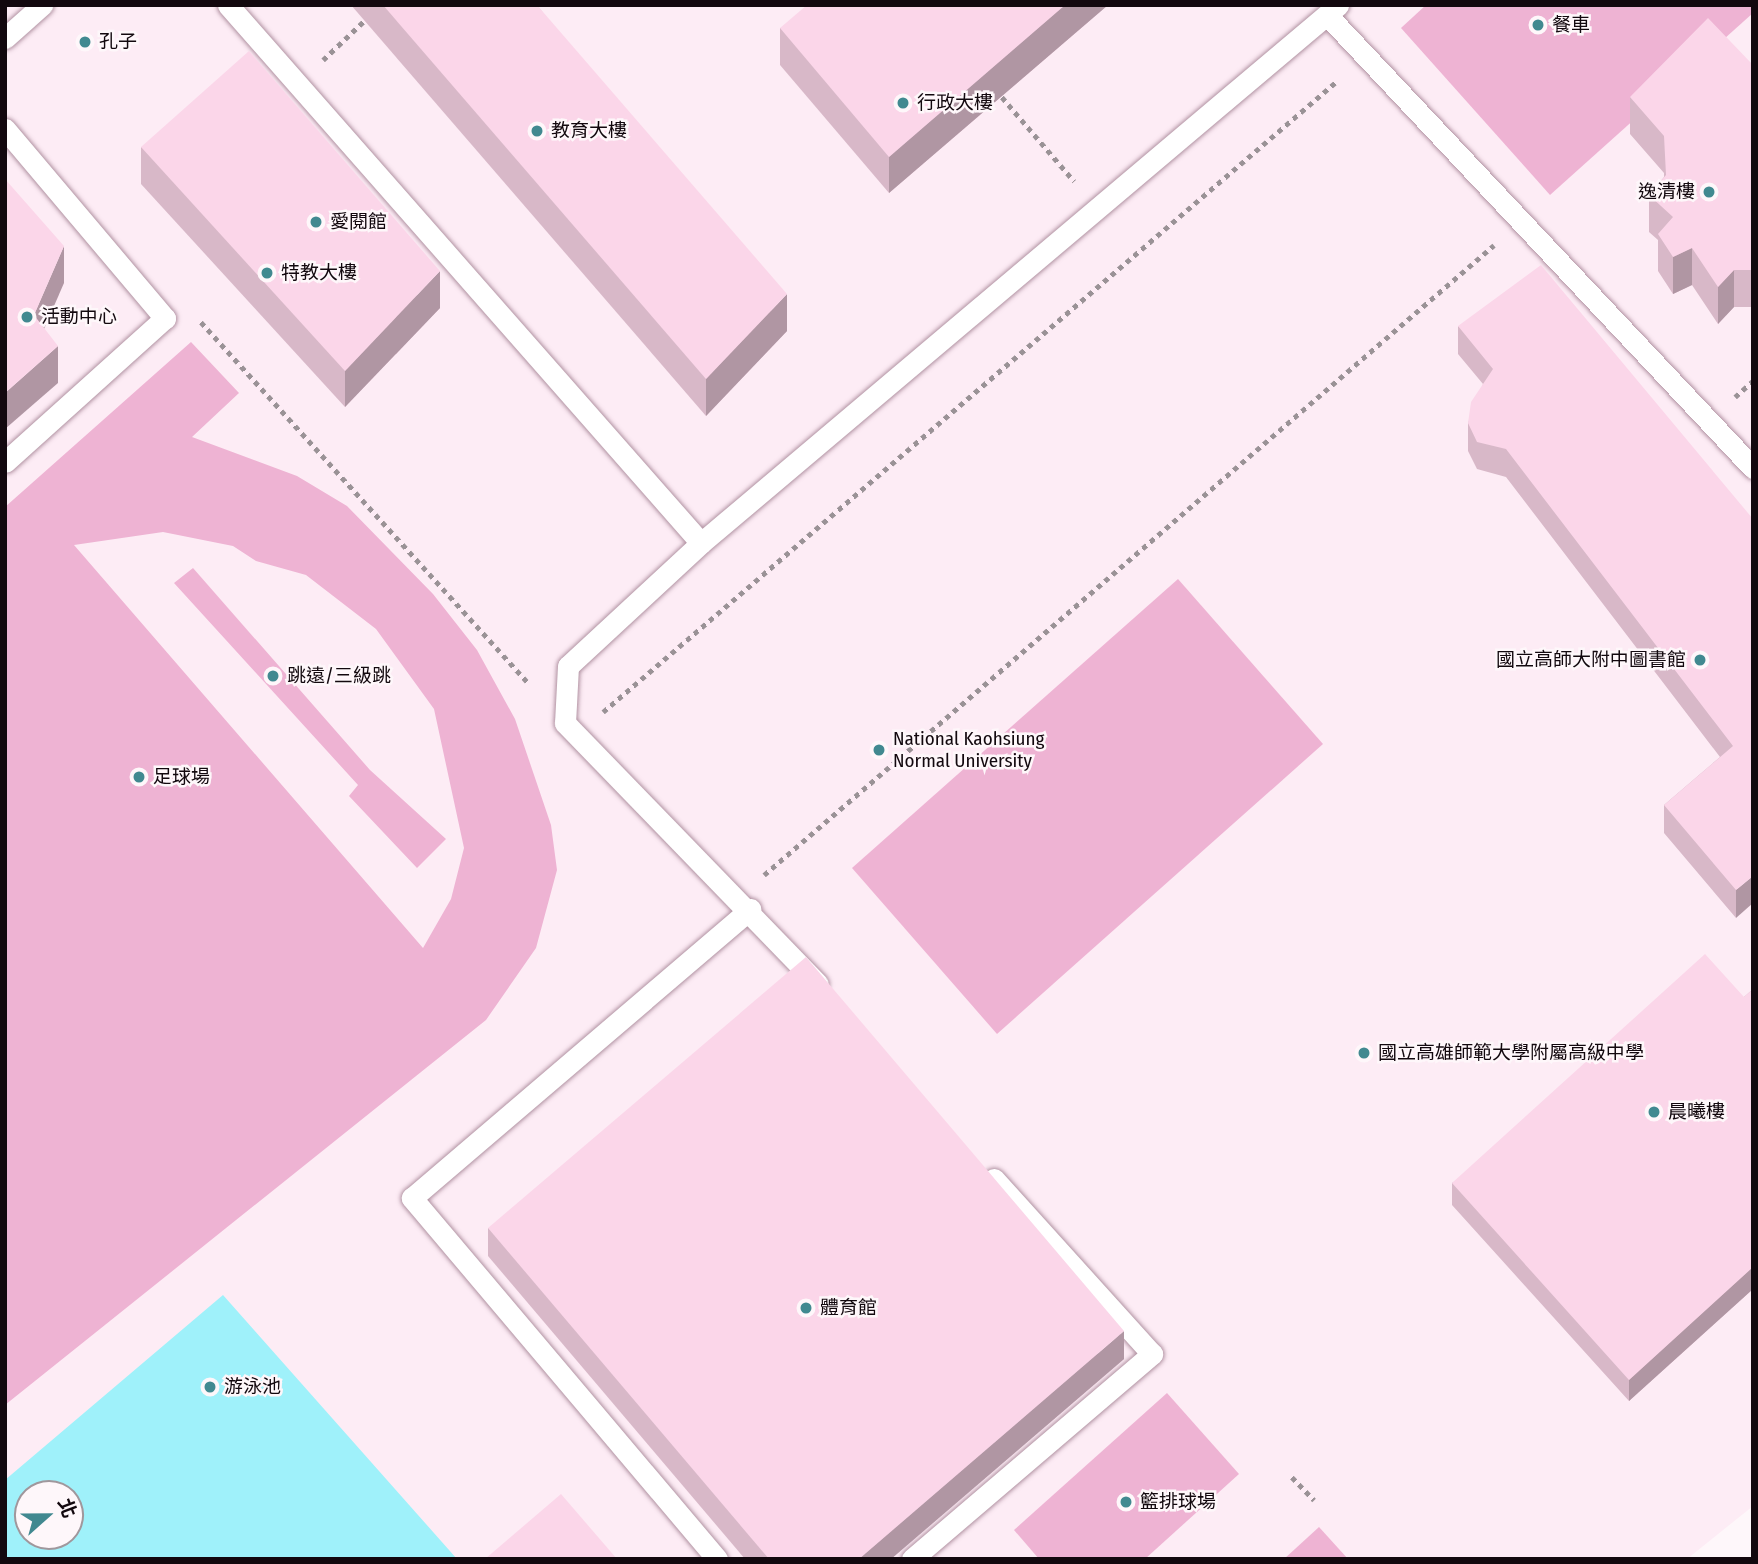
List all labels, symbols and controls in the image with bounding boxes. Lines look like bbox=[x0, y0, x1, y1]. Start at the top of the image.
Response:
place label: 餐車 bbox=[1552, 14, 1590, 36]
marker: 餐車 bbox=[1530, 17, 1546, 33]
place label: 孔子 bbox=[99, 31, 137, 53]
marker: 孔子 bbox=[77, 34, 93, 50]
place label: 行政大樓 bbox=[917, 92, 993, 114]
marker: 行政大樓 bbox=[895, 95, 911, 111]
place label: 教育大樓 bbox=[551, 120, 627, 142]
marker: 教育大樓 bbox=[529, 123, 545, 139]
place label: 逸清樓 bbox=[1638, 181, 1695, 203]
marker: 逸清樓 bbox=[1701, 184, 1717, 200]
place label: 愛閱館 bbox=[330, 211, 387, 233]
marker: 愛閱館 bbox=[308, 214, 324, 230]
place label: 特教大樓 bbox=[281, 262, 357, 284]
marker: 特教大樓 bbox=[259, 265, 275, 281]
place label: 活動中心 bbox=[41, 306, 117, 328]
marker: 活動中心 bbox=[19, 309, 35, 325]
place label: 國立高師大附中圖書館 bbox=[1496, 649, 1686, 671]
marker: 國立高師大附中圖書館 bbox=[1692, 652, 1708, 668]
place label: 跳遠/三級跳 bbox=[287, 665, 391, 687]
marker: 跳遠/三級跳 bbox=[265, 668, 281, 684]
place label: National Kaohsiung Normal University bbox=[893, 728, 1044, 772]
marker: National Kaohsiung Normal University bbox=[871, 742, 887, 758]
place label: 足球場 bbox=[153, 766, 210, 788]
marker: 足球場 bbox=[131, 769, 147, 785]
place label: 國立高雄師範大學附屬高級中學 bbox=[1378, 1042, 1644, 1064]
marker: 國立高雄師範大學附屬高級中學 bbox=[1356, 1045, 1372, 1061]
place label: 晨曦樓 bbox=[1668, 1101, 1725, 1123]
marker: 晨曦樓 bbox=[1646, 1104, 1662, 1120]
place label: 體育館 bbox=[820, 1297, 877, 1319]
marker: 體育館 bbox=[798, 1300, 814, 1316]
place label: 游泳池 bbox=[224, 1376, 281, 1398]
marker: 游泳池 bbox=[202, 1379, 218, 1395]
north arrow bbox=[14, 1480, 84, 1550]
place label: 籃排球場 bbox=[1140, 1491, 1216, 1513]
marker: 籃排球場 bbox=[1118, 1494, 1134, 1510]
text: 北 bbox=[53, 1495, 81, 1521]

